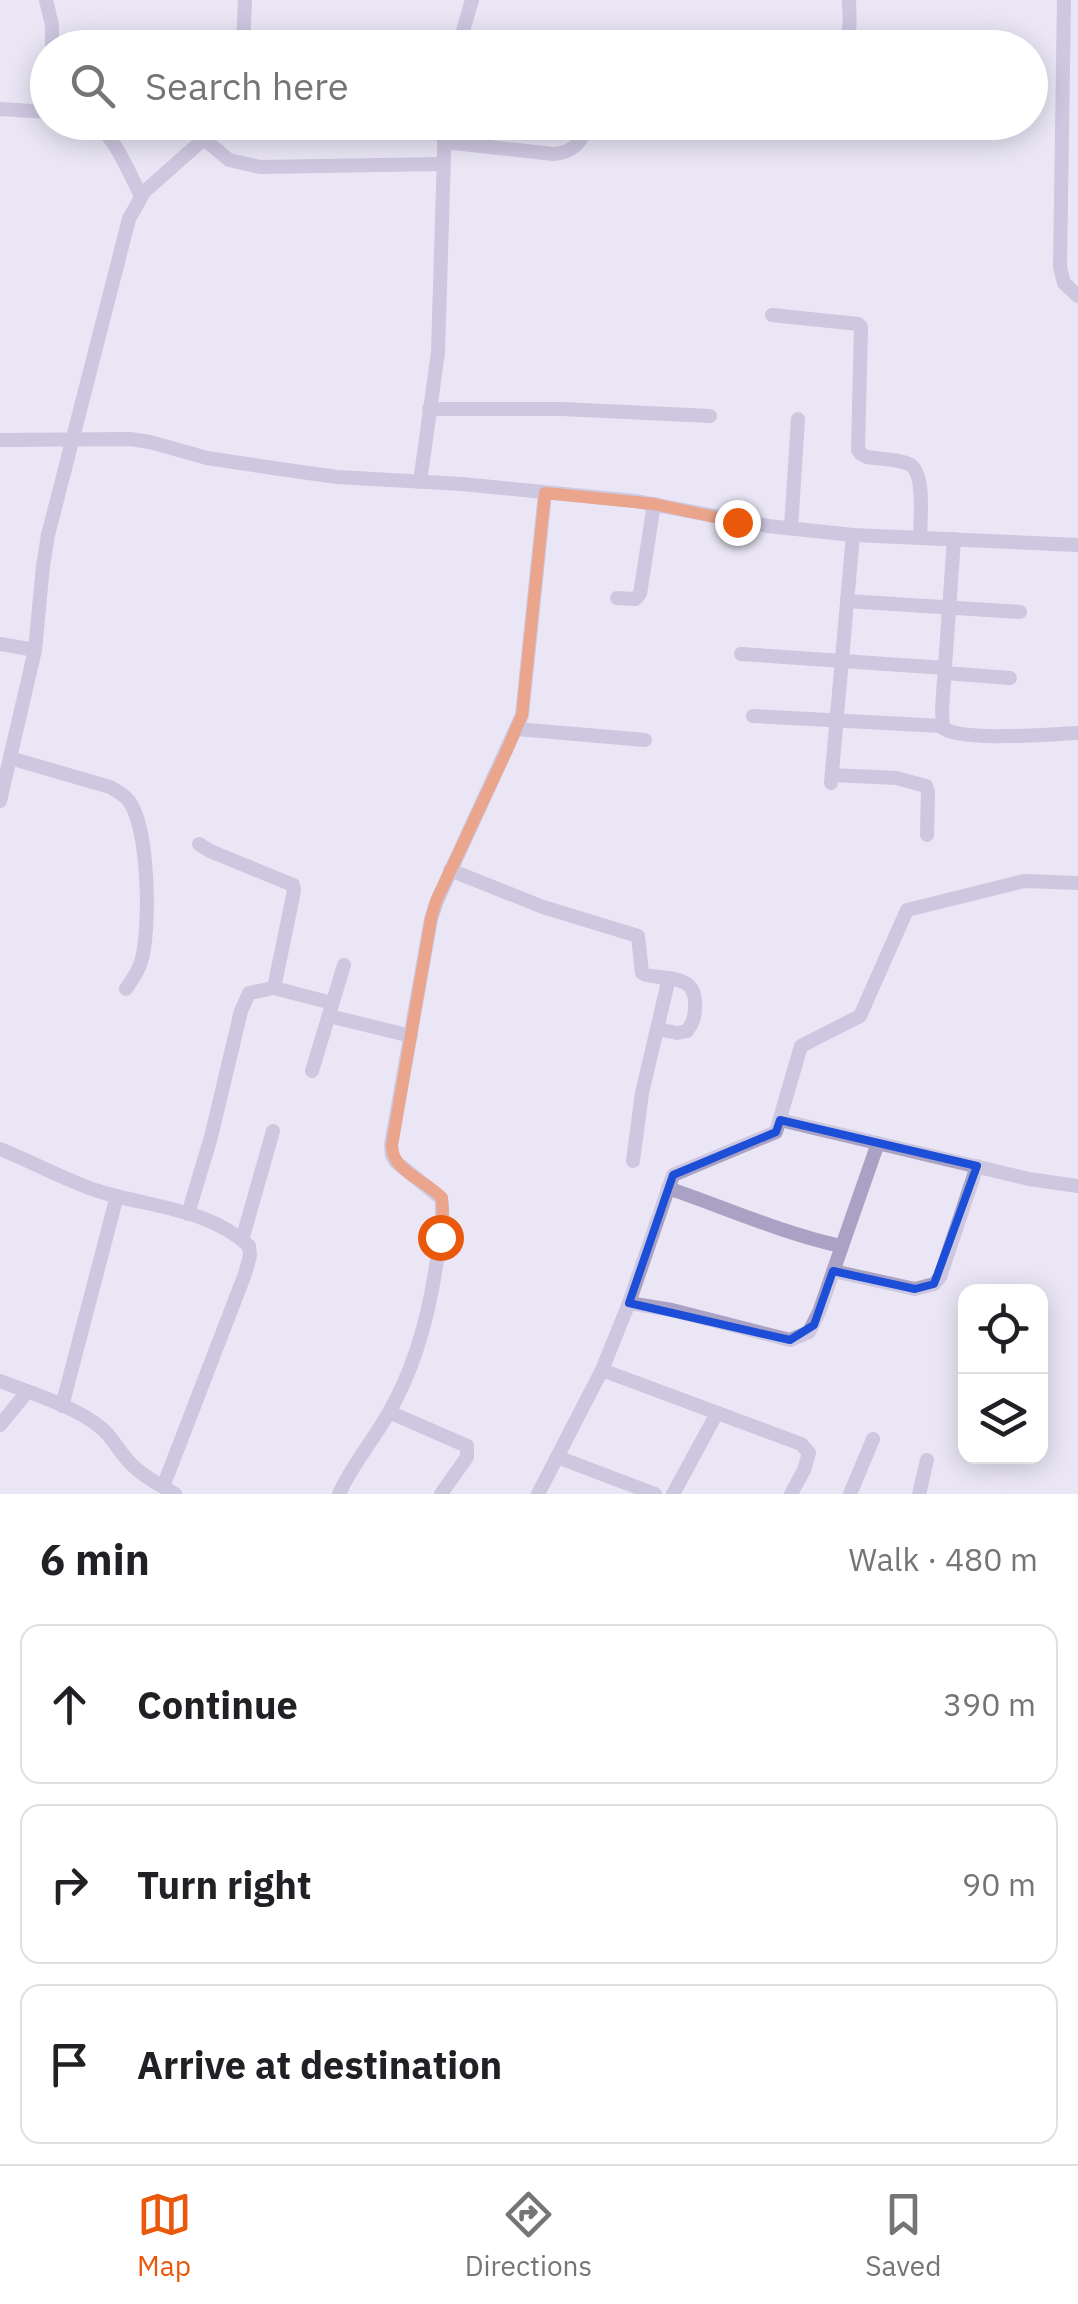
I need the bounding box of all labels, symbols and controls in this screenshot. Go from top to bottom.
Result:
search box [30,30,1048,140]
icon: search [65,58,120,113]
text: Search here [145,61,349,110]
route end [715,500,761,546]
route start [418,1215,464,1261]
map controls [958,1284,1048,1464]
button: locate [958,1284,1048,1374]
button: layers [958,1374,1048,1464]
text: 6 min [40,1532,150,1587]
text: Walk · 480 m [849,1538,1038,1580]
icon: ahead [42,1677,97,1732]
text: Continue [137,1680,298,1729]
text: 390 m [943,1683,1036,1725]
icon: right [42,1857,97,1912]
text: Turn right [137,1860,312,1909]
text: 90 m [962,1863,1036,1905]
icon: arrive [42,2037,97,2092]
text: Arrive at destination [137,2040,502,2089]
tab: Map [137,2187,192,2284]
tab: Directions [465,2187,592,2284]
tab: Saved [865,2187,941,2284]

